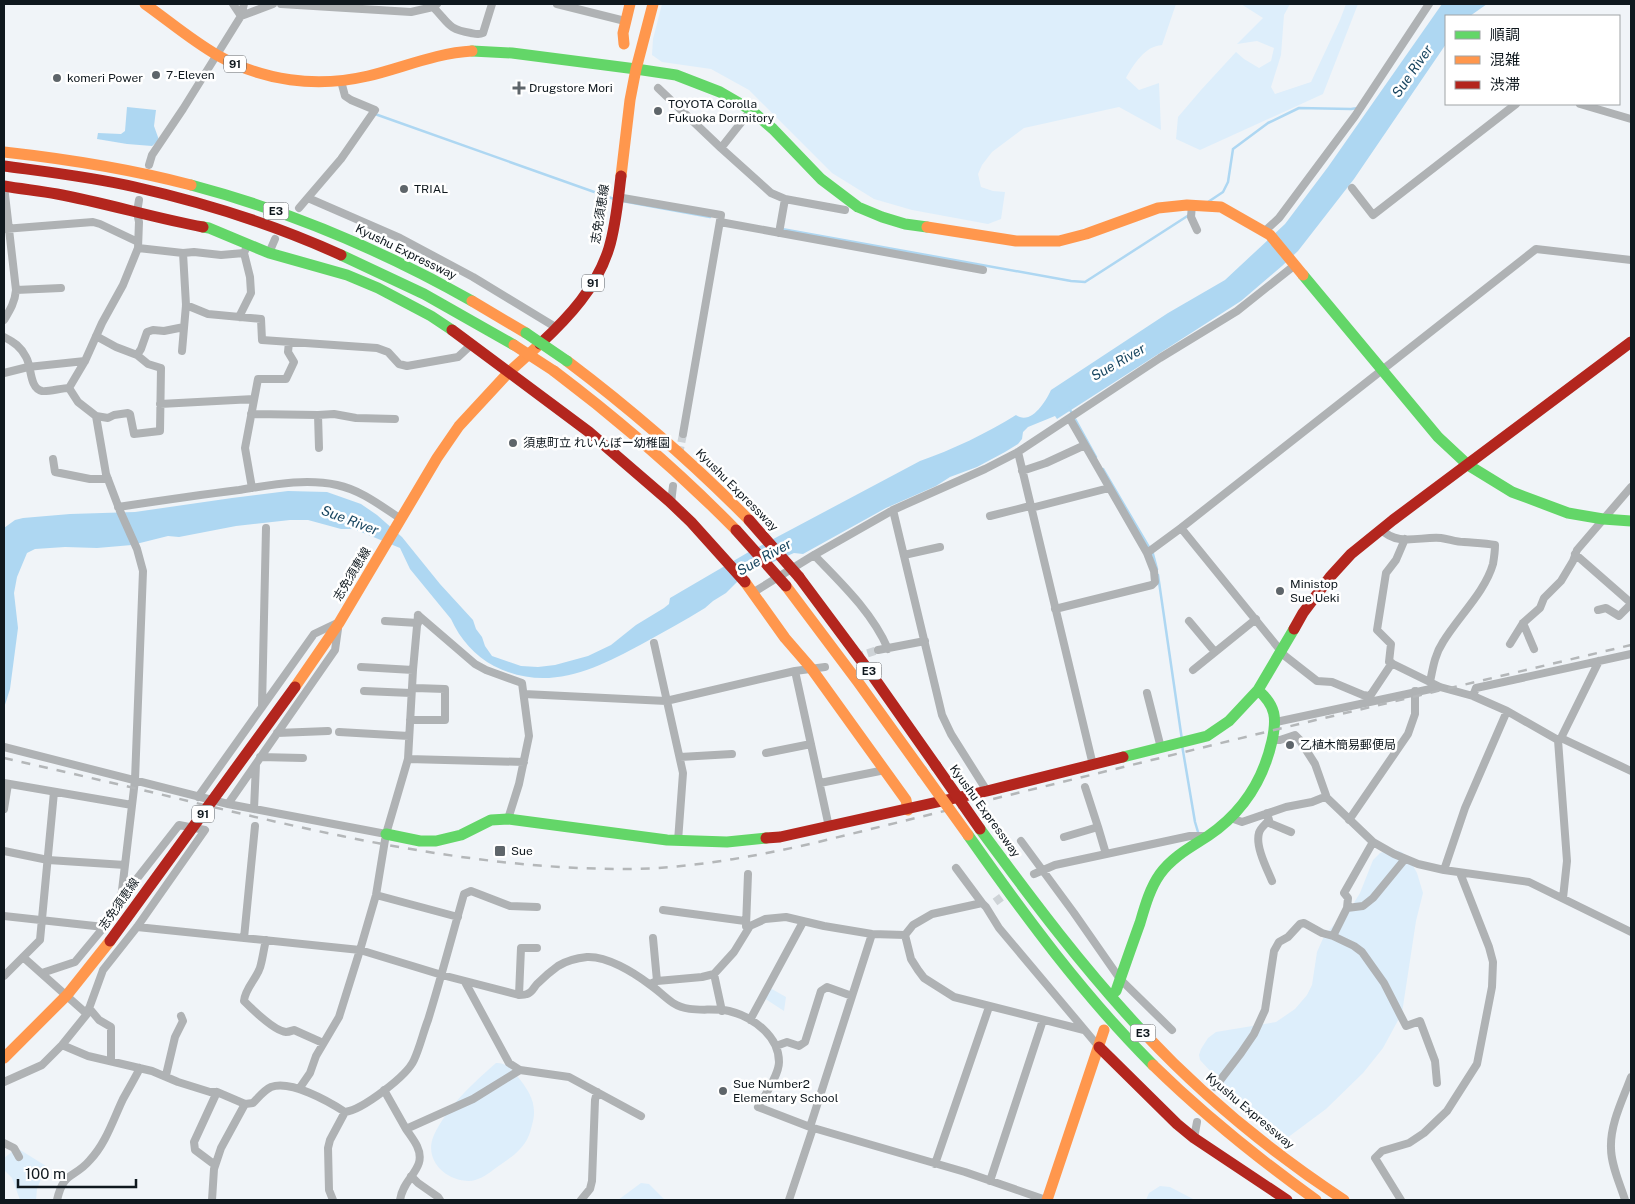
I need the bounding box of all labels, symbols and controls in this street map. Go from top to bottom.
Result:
legend [1445,15,1620,105]
text: 順調 [1490,26,1520,43]
water label: Sue River [1388,41,1436,100]
text: 混雑 [1490,51,1520,68]
road number: 91 [224,56,246,72]
place label: 7-Eleven [166,68,215,82]
marker: 7-Eleven [150,69,162,81]
place label: komeri Power [67,71,143,85]
marker: komeri Power [51,72,63,84]
text: 渋滞 [1490,76,1520,93]
place label: Drugstore Mori [529,81,613,95]
marker: Drugstore Mori [513,82,525,94]
place label: TOYOTA Corolla Fukuoka Dormitory [668,97,775,125]
marker: TOYOTA Corolla Fukuoka Dormitory [652,105,664,117]
place label: TRIAL [414,182,448,196]
marker: TRIAL [398,183,410,195]
street label: 志免須恵線 [588,183,612,245]
road number: E3 [264,202,288,220]
street label: Kyushu Expressway [353,221,459,283]
road number: 91 [582,274,604,292]
water label: Sue River [1088,340,1149,384]
place label: 須恵町立 れいんぼー幼稚園 [523,436,670,450]
marker: 須恵町立 れいんぼー幼稚園 [507,437,519,449]
street label: Kyushu Expressway [693,446,782,535]
water label: Sue River [319,502,382,538]
water label: Sue River [734,535,795,579]
street label: 志免須恵線 [331,545,373,603]
place label: Ministop Sue Ueki [1290,577,1340,605]
marker: Ministop Sue Ueki [1274,585,1286,597]
road number: E3 [856,662,882,679]
place label: 乙植木簡易郵便局 [1300,738,1396,752]
marker: 乙植木簡易郵便局 [1284,739,1296,751]
street label: Kyushu Expressway [947,762,1024,860]
road number: 91 [192,806,214,822]
marker: Sue [493,844,507,858]
place label: Sue [511,844,533,858]
street label: 志免須恵線 [96,875,142,933]
road number: E3 [1130,1024,1156,1042]
street label: Kyushu Expressway [1203,1070,1297,1152]
place label: Sue Number2 Elementary School [733,1077,839,1105]
marker: Sue Number2 Elementary School [717,1085,729,1097]
scale bar [18,1156,135,1188]
text: 100 m [25,1165,66,1182]

